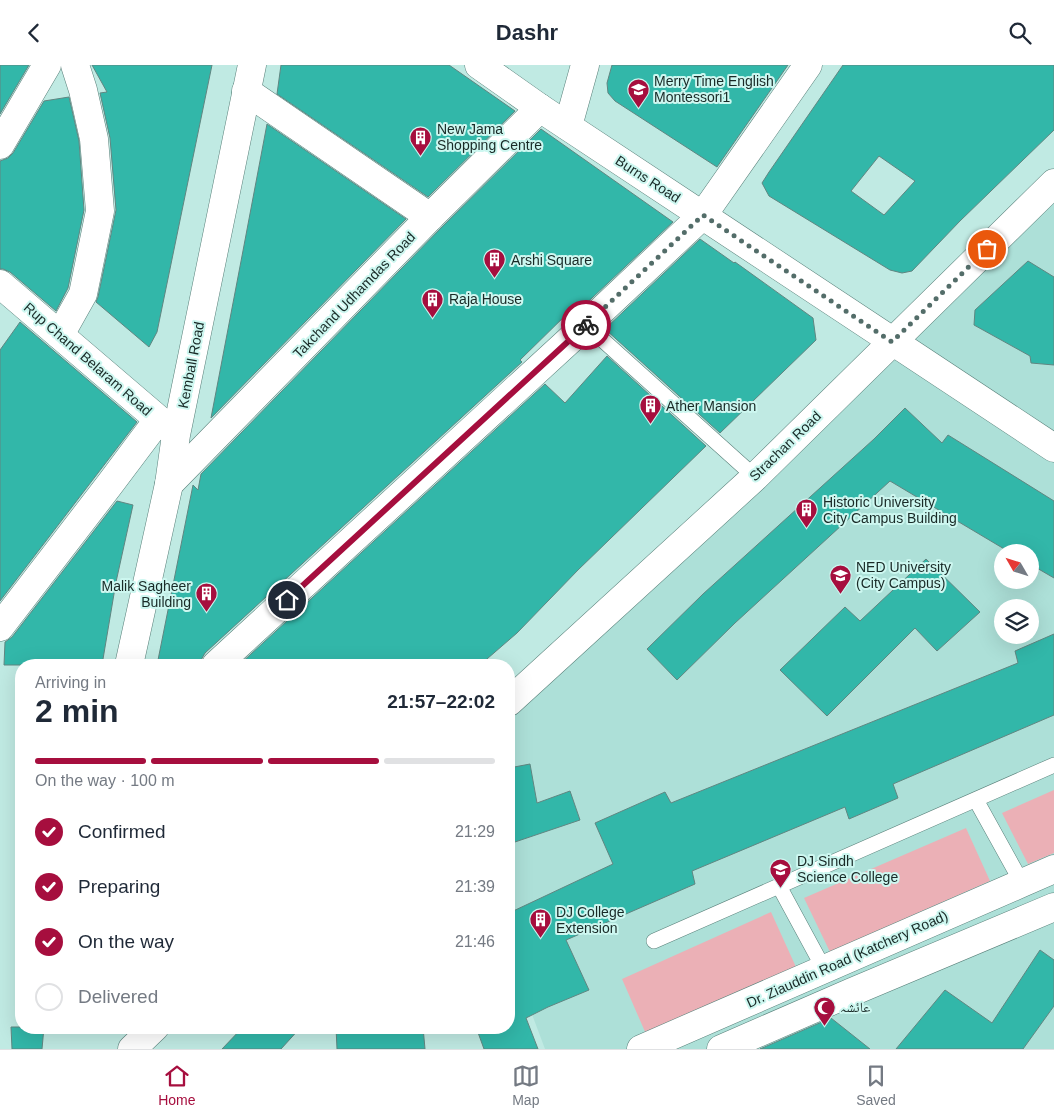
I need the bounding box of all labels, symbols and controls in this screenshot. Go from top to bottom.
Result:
icon: back [20,19,48,47]
icon: search [1006,19,1034,47]
text: Dashr [496,20,558,45]
place label: Merry Time English Montessori1 [654,73,774,105]
school or university icon: Merry Time English Montessori1 [626,77,650,108]
place label: New Jama Shopping Centre [437,121,542,153]
building icon: New Jama Shopping Centre [409,125,433,156]
street label: Burns Road [613,152,683,206]
pin [966,228,1008,270]
street label: Takchand Udhamdas Road [290,229,418,361]
icon: bag [973,235,1001,263]
building icon: Arshi Square [483,248,507,279]
place label: Arshi Square [511,252,592,268]
building icon: Raja House [421,287,445,318]
place label: Raja House [449,291,522,307]
street label: Rup Chand Belaram Road [21,299,155,419]
courier [561,300,611,350]
icon: bike [572,311,600,339]
street label: Kemball Road [175,320,207,410]
building icon: Ather Mansion [638,394,662,425]
place label: Ather Mansion [666,398,756,414]
street label: Strachan Road [746,408,824,484]
place label: Historic University City Campus Building [823,494,957,526]
building icon: Historic University City Campus Building [795,498,819,529]
north arrow [994,544,1039,589]
map controls [994,544,1039,644]
place label: NED University (City Campus) [856,559,951,591]
school or university icon: NED University (City Campus) [828,563,852,594]
place label: Malik Sagheer Building [102,578,191,610]
pin [266,579,308,621]
building icon: Malik Sagheer Building [195,582,219,613]
icon: home [273,586,301,614]
button: layers [994,599,1039,644]
text: Arriving in [35,674,106,691]
text: 21:57–22:02 [387,691,495,712]
text: 2 min [35,693,119,729]
text: On the way · 100 m [35,772,175,789]
icon: check [35,818,63,846]
text: Confirmed [78,821,166,842]
text: 21:29 [455,823,495,840]
place label: DJ Sindh Science College [797,853,898,885]
school or university icon: DJ Sindh Science College [769,857,793,888]
icon: check [35,873,63,901]
text: Preparing [78,876,160,897]
text: 21:39 [455,878,495,895]
place label: DJ College Extension [556,904,625,936]
street label: Dr. Ziauddin Road (Katchery Road) [744,907,950,1011]
building icon: DJ College Extension [528,908,552,939]
icon: check [35,928,63,956]
text: On the way [78,931,174,952]
text: 21:46 [455,933,495,950]
text: Delivered [78,986,158,1007]
mosque icon: عائشہ [812,995,836,1026]
place label: عائشہ [840,999,870,1015]
tab: Home [158,1062,196,1108]
tab: Map [512,1062,540,1108]
tab: Saved [856,1062,896,1108]

